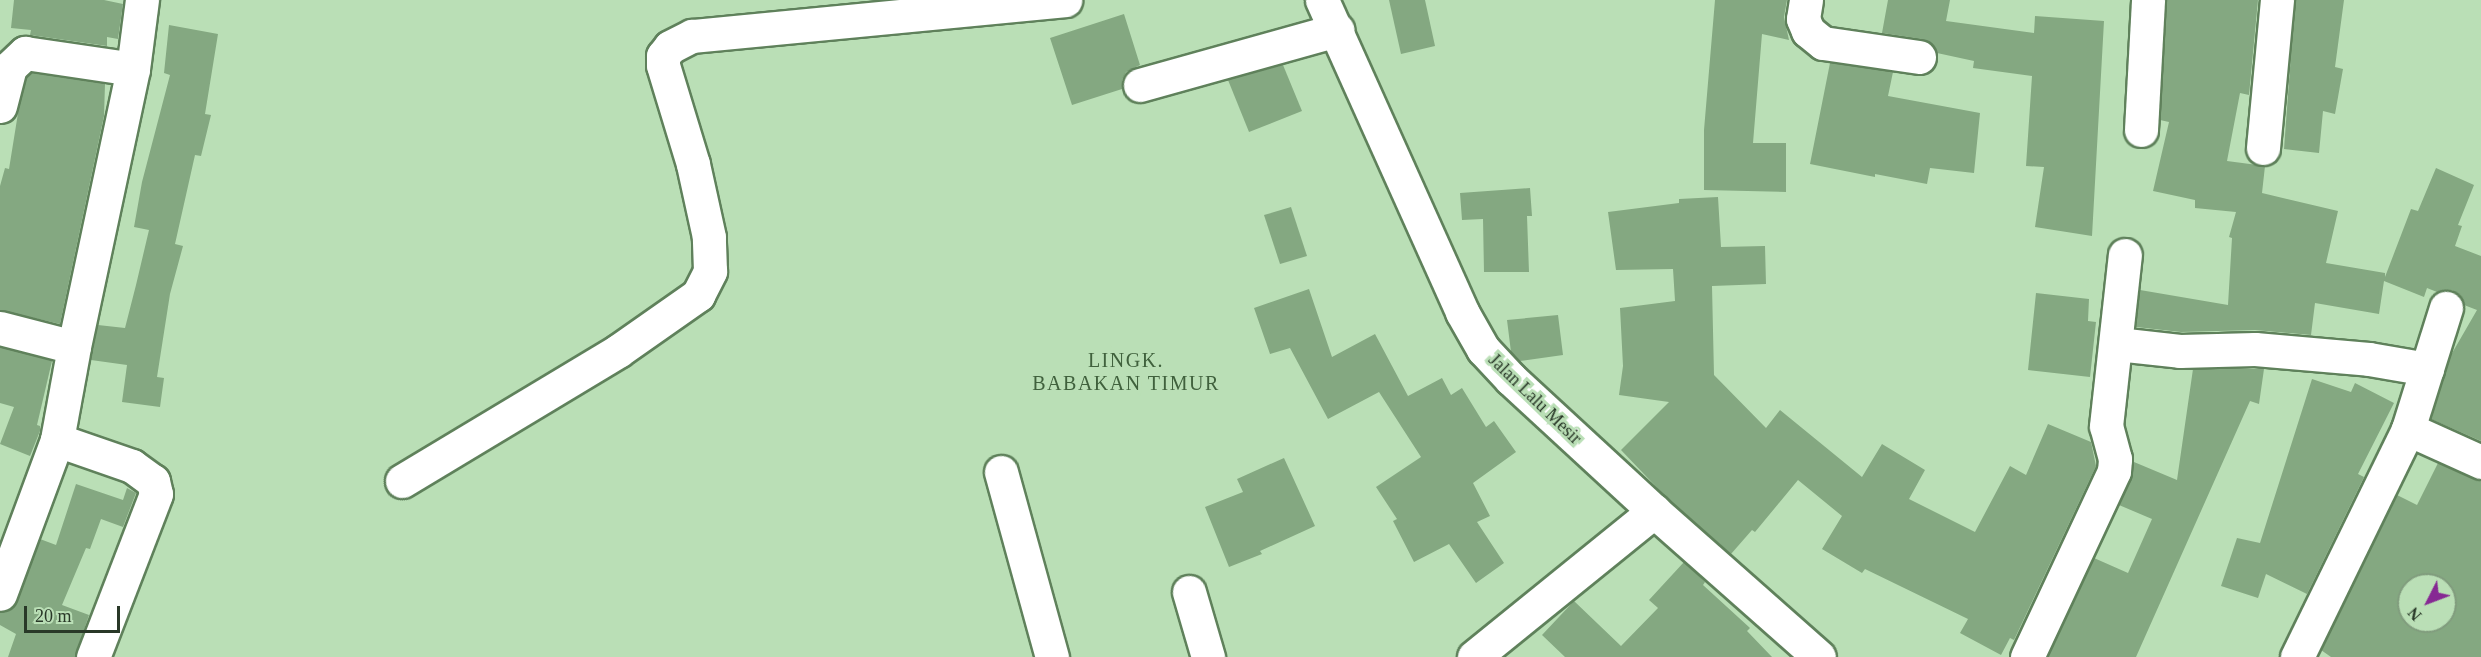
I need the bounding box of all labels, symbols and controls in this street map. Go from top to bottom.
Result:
district label: LINGK. BABAKAN TIMUR [1032,348,1220,395]
street label: Jalan Lalu Mesir [1484,349,1586,449]
north arrow [2397,573,2457,633]
scale bar [27,594,123,632]
text: N [2405,604,2425,624]
text: 20 m [35,606,72,626]

